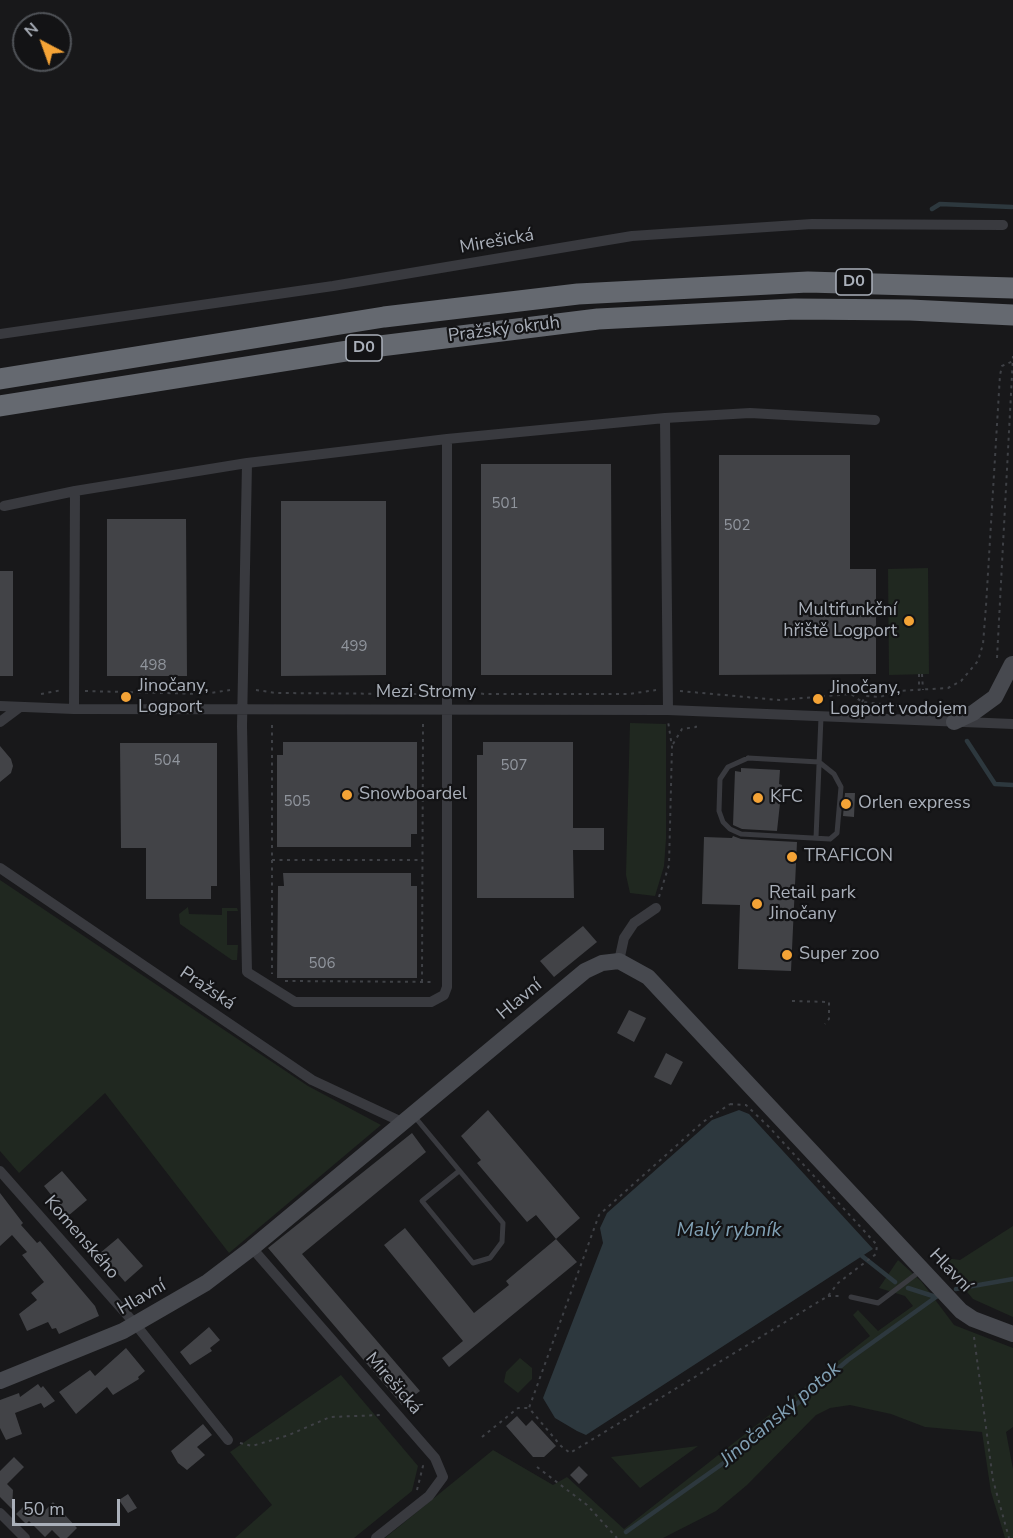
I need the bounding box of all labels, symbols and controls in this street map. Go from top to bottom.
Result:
north arrow [12,12,72,72]
text: N [20,18,43,42]
street label: Mirešická [458,225,536,259]
road number: D0 [836,269,872,295]
street label: Pražský okruh [447,312,561,348]
road number: D0 [346,335,382,361]
house number: 501 [492,495,518,513]
house number: 502 [724,517,750,535]
place label: Multifunkční hřiště Logport [783,600,897,642]
marker: Multifunkční hřiště Logport [902,614,916,628]
house number: 499 [341,638,367,656]
house number: 498 [140,657,166,675]
place label: Jinočany, Logport [138,676,209,718]
place label: Jinočany, Logport vodojem [830,678,967,720]
street label: Mezi Stromy [376,682,476,704]
marker: Jinočany, Logport [119,690,133,704]
marker: Jinočany, Logport vodojem [811,692,825,706]
house number: 504 [154,752,180,770]
house number: 507 [501,757,527,775]
place label: Snowboardel [359,784,467,806]
place label: KFC [770,787,803,809]
marker: Snowboardel [340,788,354,802]
marker: KFC [751,791,765,805]
house number: 505 [284,793,310,811]
place label: Orlen express [858,793,971,815]
marker: Orlen express [839,797,853,811]
place label: TRAFICON [804,846,893,868]
marker: TRAFICON [785,850,799,864]
place label: Retail park Jinočany [769,883,856,926]
marker: Retail park Jinočany [750,897,764,911]
place label: Super zoo [799,944,879,966]
marker: Super zoo [780,948,794,962]
house number: 506 [309,955,335,973]
street label: Pražská [175,963,239,1015]
street label: Hlavní [493,975,547,1025]
street label: Komenského [39,1192,123,1284]
water label: Malý rybník [677,1219,781,1243]
street label: Hlavní [924,1245,976,1297]
street label: Hlavní [114,1276,170,1320]
street label: Mirešická [360,1349,426,1419]
water label: Jinočanský potok [716,1358,846,1472]
scale bar [15,1487,123,1525]
text: 50 m [23,1497,65,1521]

